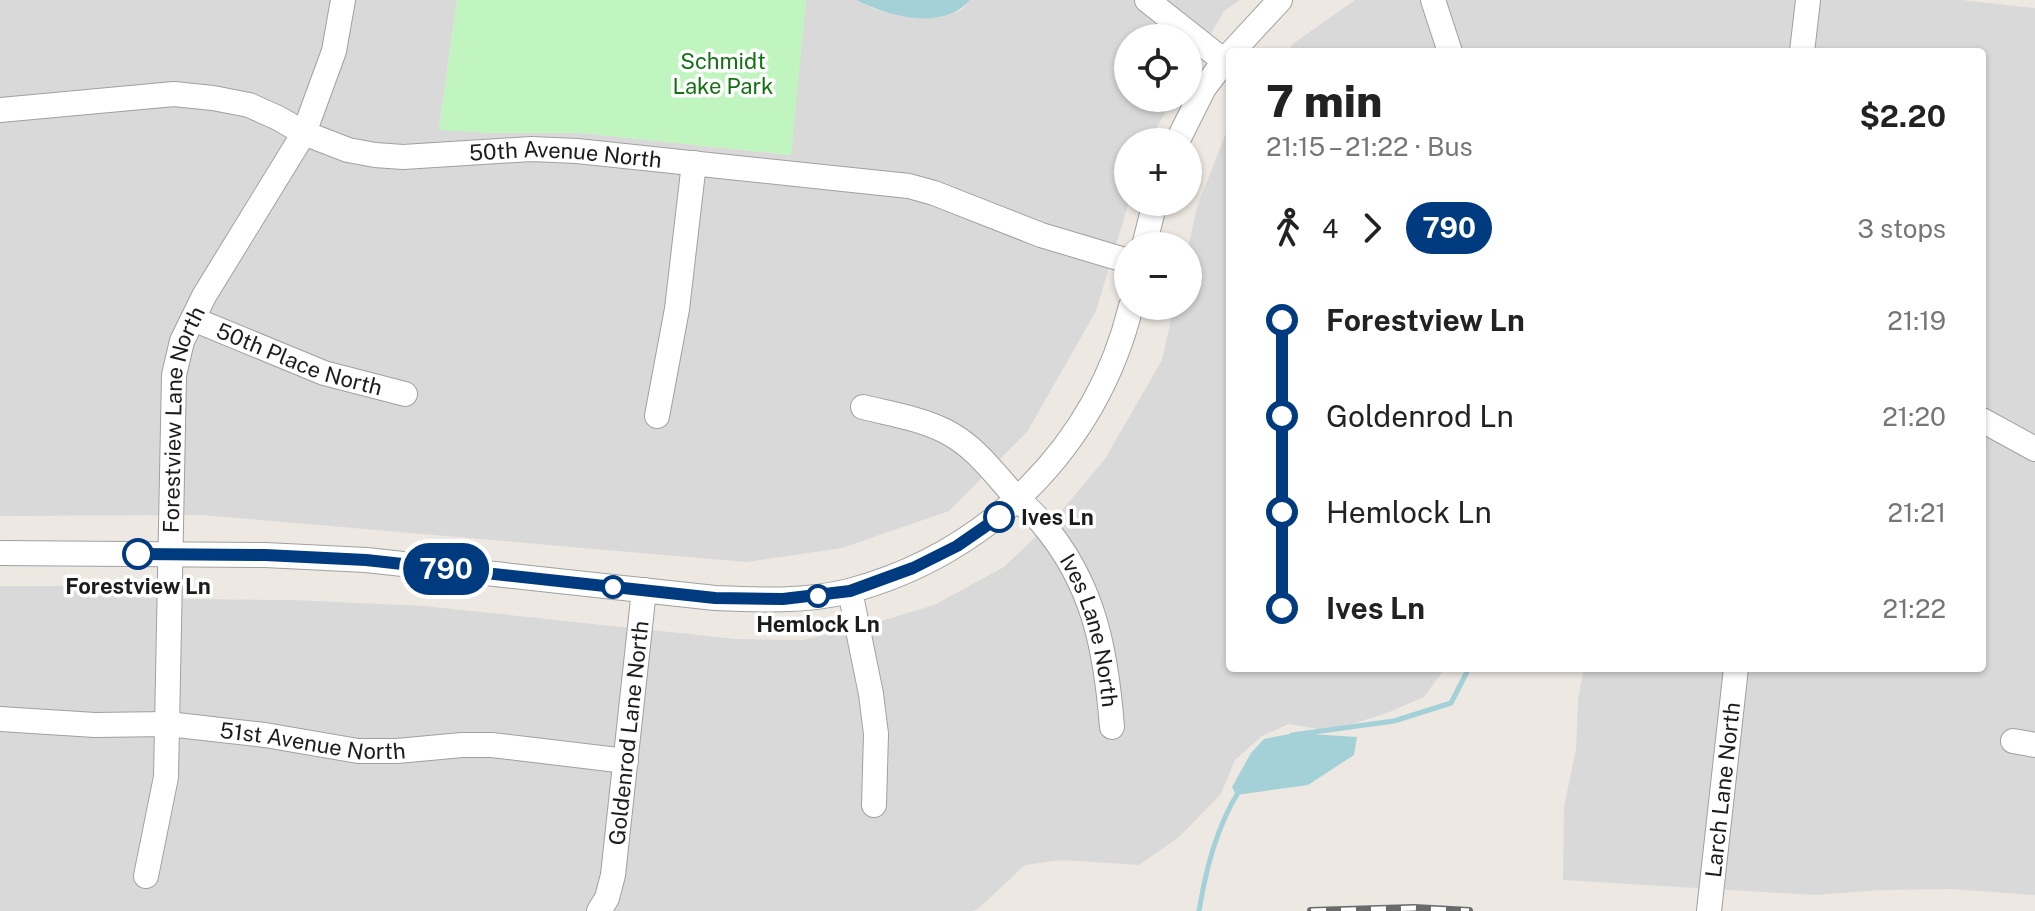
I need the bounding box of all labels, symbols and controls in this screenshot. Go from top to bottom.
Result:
map controls [1114,24,1202,320]
button: locate [1114,24,1202,112]
park label: Schmidt Lake Park [673,48,773,99]
text: 7 min [1266,75,1382,127]
text: $2.20 [1859,98,1946,134]
button: + [1114,128,1202,216]
text: 21:15 – 21:22 · Bus [1266,131,1473,162]
street label: 50th Avenue North [468,136,663,173]
icon: walk [1266,206,1310,250]
icon: forward [1350,206,1394,250]
text: 790 [1422,211,1476,244]
text: 4 [1322,213,1338,244]
text: 3 stops [1857,213,1946,244]
button: − [1114,232,1202,320]
street label: Forestview Lane North [158,302,210,533]
text: Forestview Ln [1326,302,1525,338]
text: 21:19 [1887,305,1946,336]
street label: 50th Place North [213,317,385,401]
text: Goldenrod Ln [1326,398,1514,434]
text: 21:20 [1882,401,1946,432]
text: Hemlock Ln [1326,494,1492,530]
text: 21:21 [1887,497,1946,528]
marker: Ives Ln [984,502,1014,532]
place label: Ives Ln [1021,504,1094,530]
marker: Forestview Ln [123,539,153,569]
line badge: 790 [400,543,492,595]
street label: Ives Lane North [1055,549,1123,708]
text: 790 [419,552,473,585]
place label: Forestview Ln [65,573,211,599]
unlabelled marker [602,576,624,598]
marker: Hemlock Ln [807,585,829,607]
text: Ives Ln [1326,590,1425,626]
text: 21:22 [1883,593,1946,624]
place label: Hemlock Ln [756,611,880,637]
street label: Goldenrod Lane North [603,619,654,846]
street label: Larch Lane North [1700,701,1745,879]
street label: 51st Avenue North [218,717,407,765]

